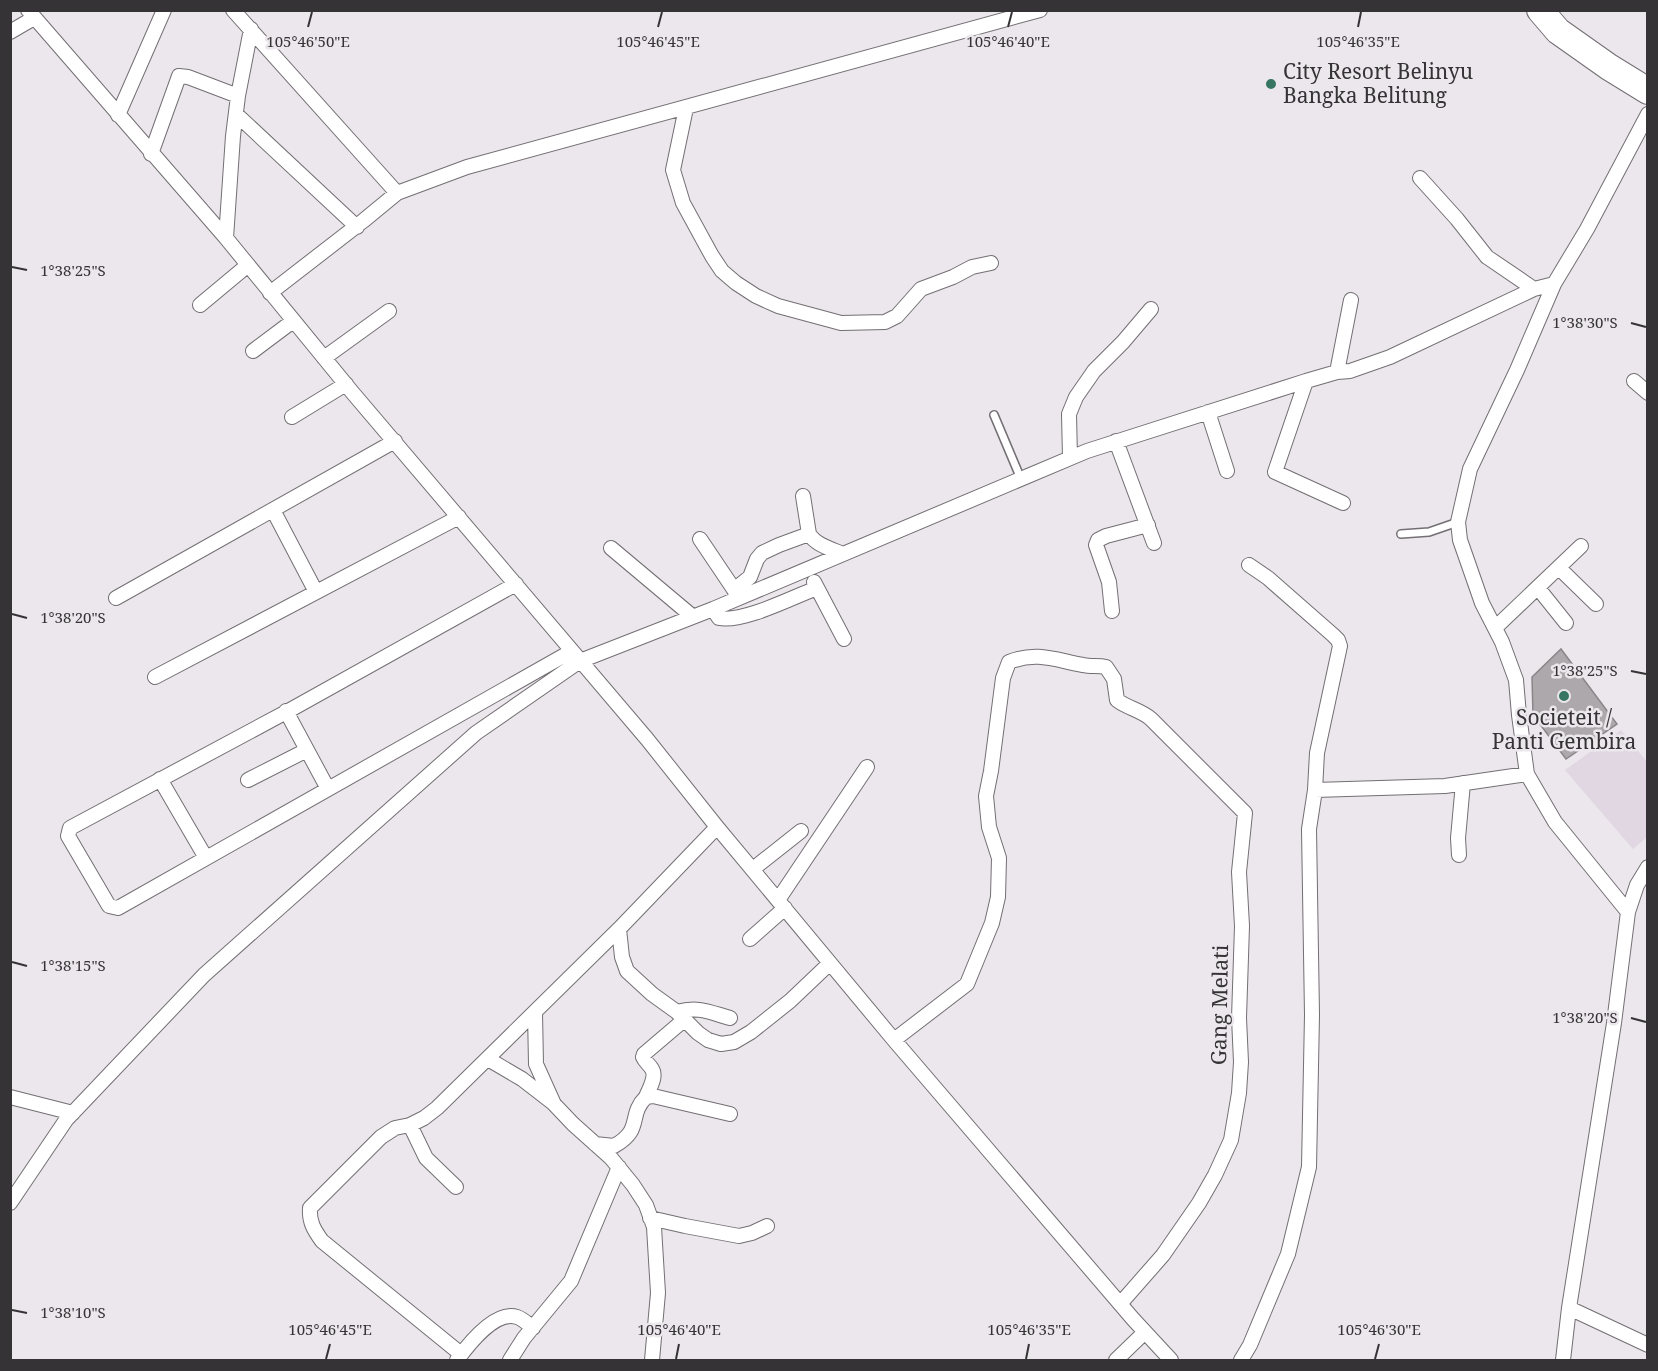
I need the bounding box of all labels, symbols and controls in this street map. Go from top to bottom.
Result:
text: 105°46'50"E [266,31,350,51]
text: 105°46'45"E [616,31,700,51]
text: 105°46'40"E [966,31,1050,51]
text: 105°46'35"E [1316,31,1400,51]
place label: City Resort Belinyu Bangka Belitung [1283,57,1473,109]
marker: City Resort Belinyu Bangka Belitung [1264,77,1278,91]
text: 1°38'25"S [40,260,106,280]
text: 1°38'30"S [1552,312,1618,332]
text: 1°38'20"S [40,607,106,627]
text: 1°38'25"S [1552,660,1618,680]
marker: Societeit / Panti Gembira [1557,689,1571,703]
place label: Societeit / Panti Gembira [1492,703,1636,755]
street label: Gang Melati [1204,944,1234,1065]
text: 1°38'15"S [40,955,106,975]
text: 1°38'20"S [1552,1007,1618,1027]
text: 1°38'10"S [40,1302,106,1322]
text: 105°46'45"E [288,1319,372,1339]
text: 105°46'40"E [637,1319,721,1339]
text: 105°46'35"E [987,1319,1071,1339]
text: 105°46'30"E [1337,1319,1421,1339]

